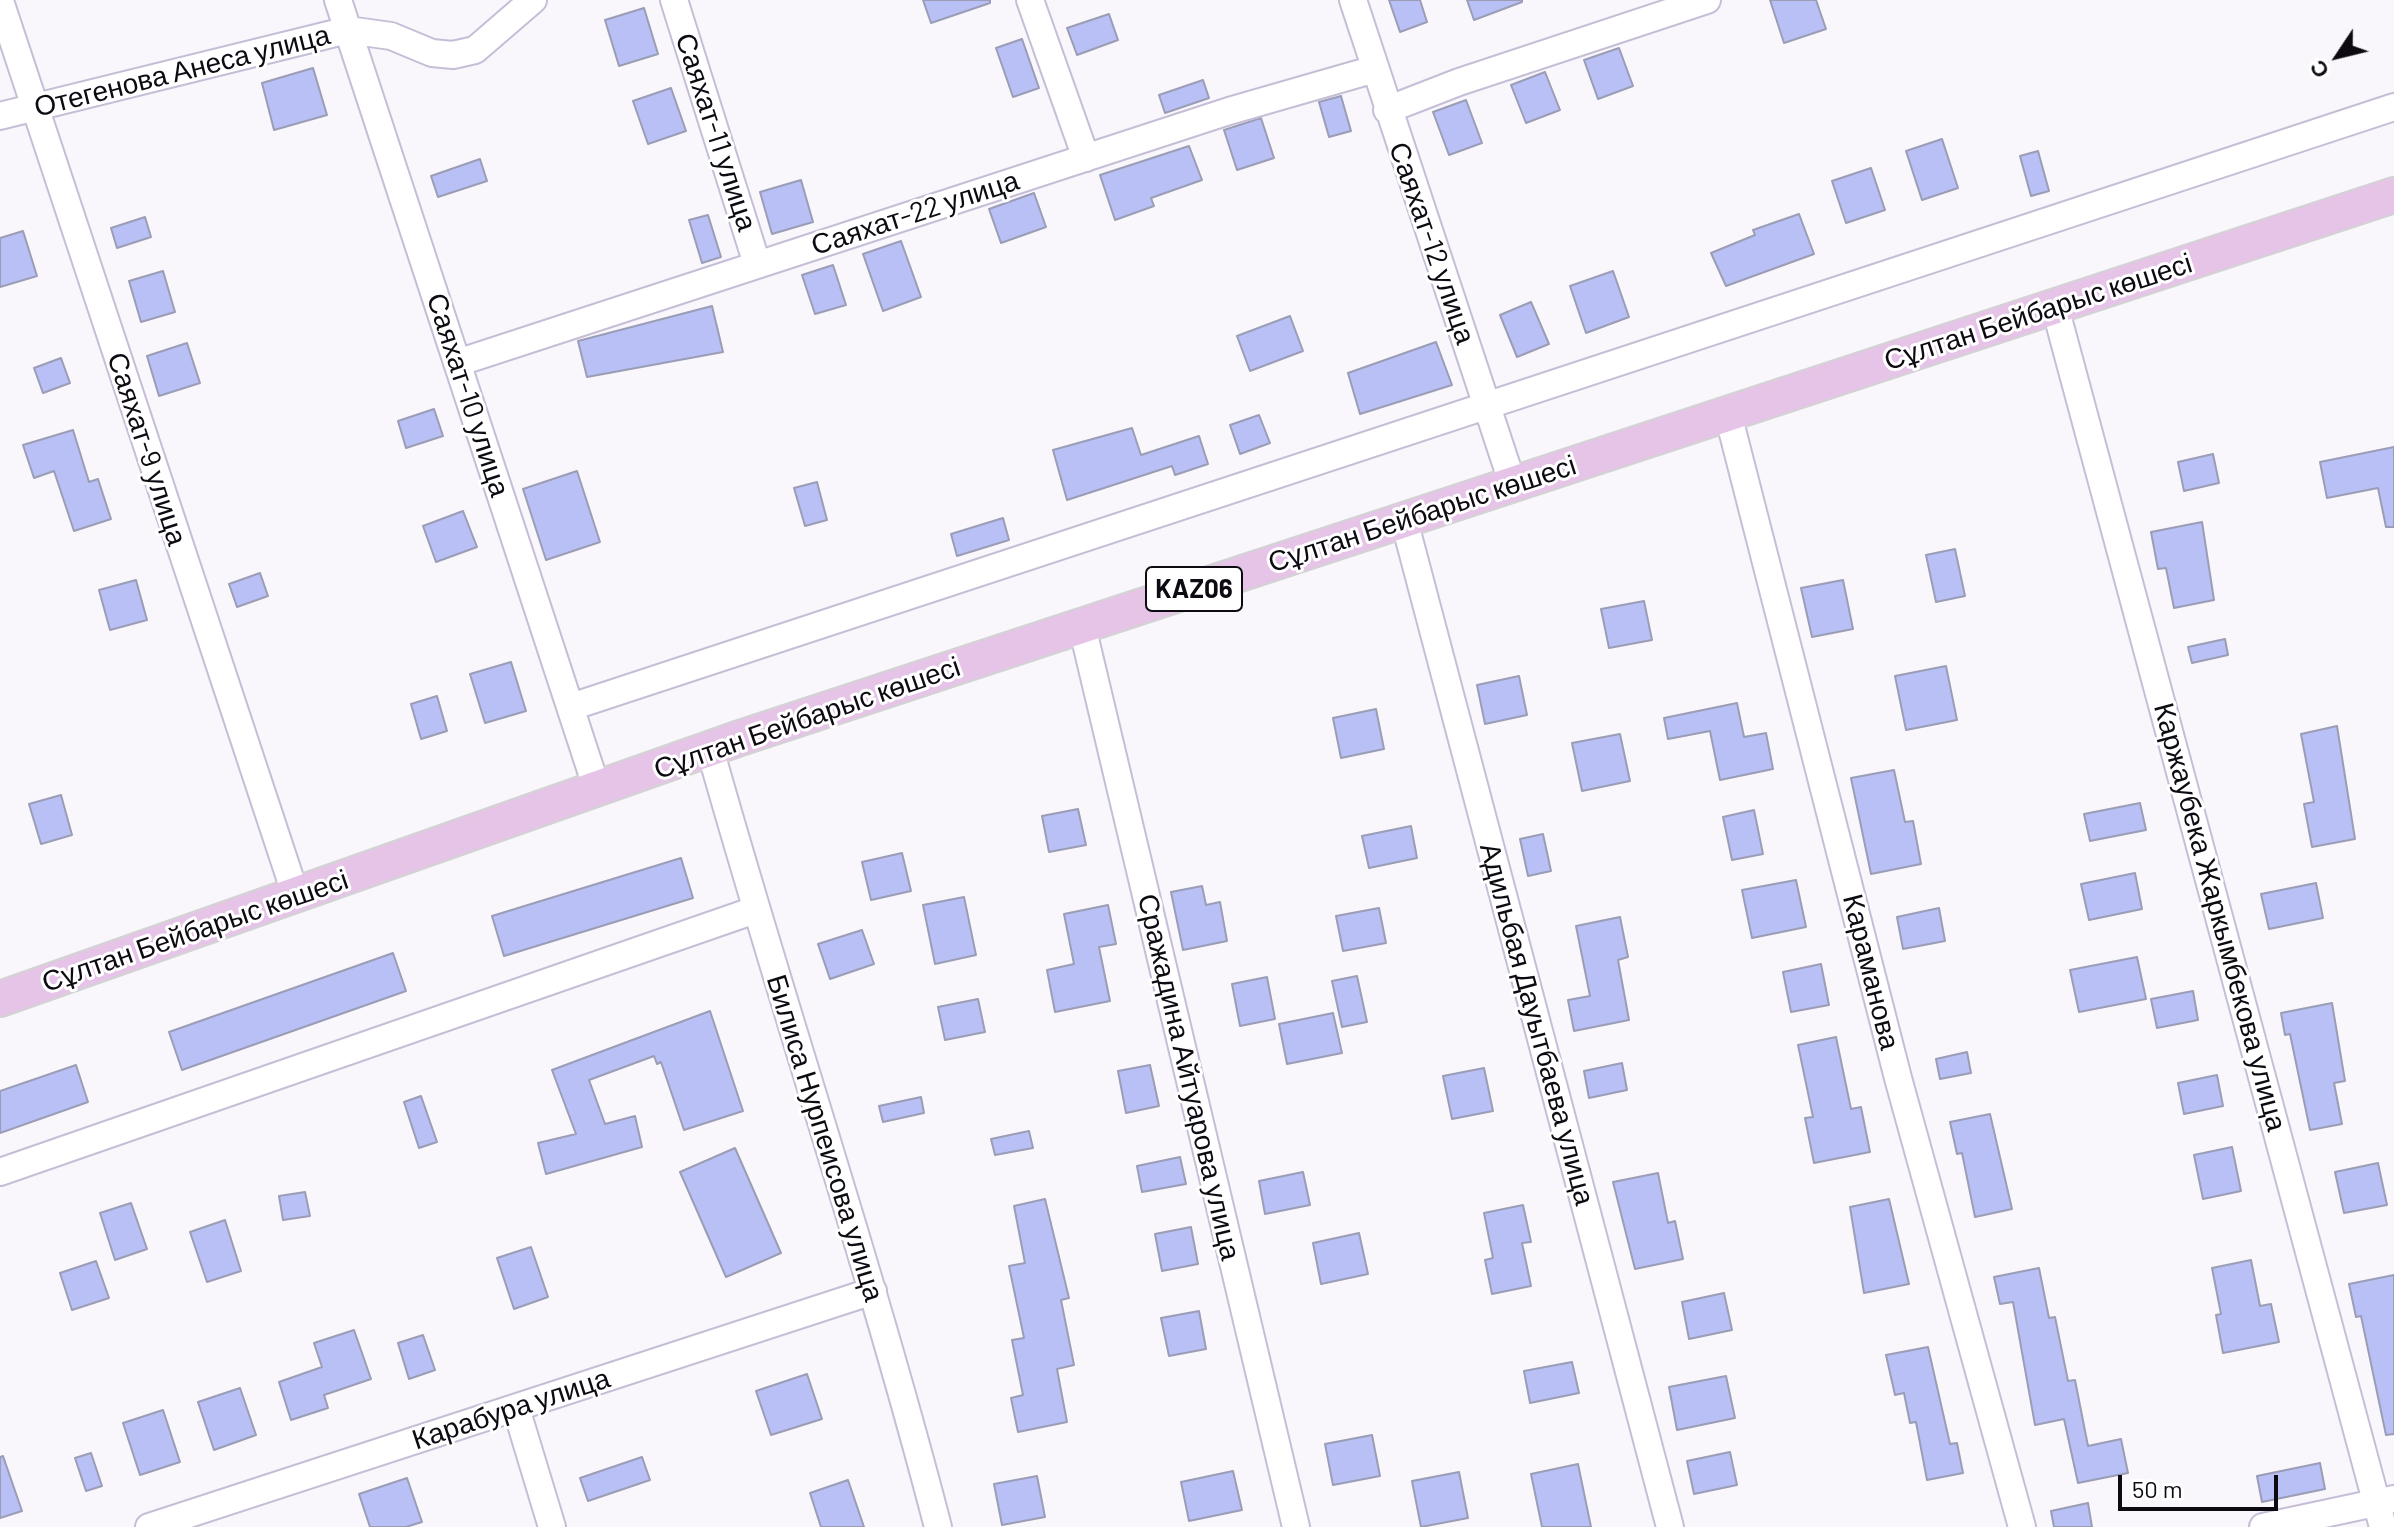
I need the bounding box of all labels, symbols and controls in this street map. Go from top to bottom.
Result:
north arrow [2298,16,2378,96]
street label: Отегенова Анеса улица [31,18,333,124]
street label: Саяхат-11 улица [668,29,764,235]
text: С [2303,56,2334,84]
street label: Саяхат-12 улица [1382,138,1482,348]
street label: Саяхат-22 улица [807,164,1023,262]
street label: Сұлтан Бейбарыс көшесі [1880,246,2196,378]
street label: Саяхат-10 улица [419,289,517,501]
street label: Саяхат-9 улица [100,348,194,550]
street label: Сұлтан Бейбарыс көшесі [1264,448,1580,580]
road number: KAZ06 [1146,567,1242,611]
street label: Сұлтан Бейбарыс көшесі [649,650,965,786]
street label: Каржаубека Жаркымбекова улица [2147,699,2293,1135]
street label: Адильбая Дауытбаева улица [1472,839,1602,1209]
street label: Сұлтан Бейбарыс көшесі [37,863,353,999]
street label: Сражадина Айтуарова улица [1130,891,1248,1263]
street label: Караманова [1835,891,1907,1053]
street label: Билиса Нурпеисова улица [759,971,891,1305]
street label: Карабура улица [408,1361,614,1457]
scale bar [2122,1459,2282,1509]
text: 50 m [2132,1474,2183,1503]

